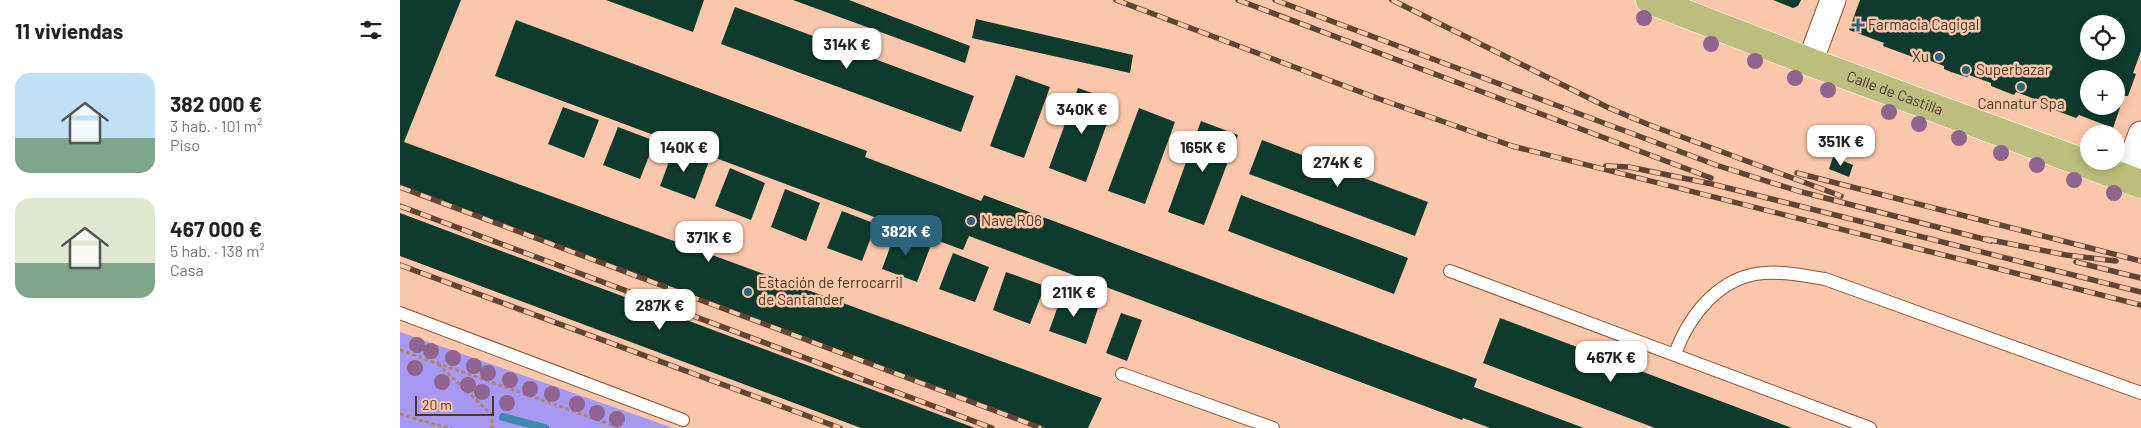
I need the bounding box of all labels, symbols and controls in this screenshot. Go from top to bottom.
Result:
place label: Farmacia Cagigal [1868,15,1979,33]
map controls [2080,15,2125,170]
button: locate [2080,15,2125,60]
icon: filters [357,16,385,44]
text: 11 viviendas [15,18,123,43]
marker: Farmacia Cagigal [1852,19,1864,31]
pin: 314K € [806,28,888,70]
text: 314K € [823,34,871,53]
place label: Xu [1912,47,1929,65]
marker: Xu [1933,51,1945,63]
place label: Superbazar [1976,60,2051,78]
marker: Superbazar [1960,64,1972,76]
street label: Calle de Castilla [1844,66,1946,118]
button: + [2080,70,2125,115]
marker: Cannatur Spa [2015,81,2027,93]
text: 382 000 € [170,91,262,116]
pin: 340K € [1041,92,1123,135]
icon: home [55,93,115,153]
place label: Cannatur Spa [1977,94,2065,112]
text: 340K € [1057,99,1107,118]
text: 3 hab. · 101 m² [170,116,262,135]
pin: 351K € [1800,124,1882,167]
button: − [2080,125,2125,170]
pin: 140K € [643,130,725,173]
pin: 165K € [1162,130,1244,173]
text: 351K € [1818,131,1864,150]
text: Piso [170,135,200,154]
text: 140K € [660,137,708,156]
text: 165K € [1180,137,1226,156]
pin: 274K € [1297,146,1379,188]
text: 274K € [1313,152,1363,171]
place label: Nave R06 [981,211,1042,229]
pin: 382K € [865,214,947,257]
marker: Nave R06 [965,215,977,227]
text: 467 000 € [170,216,262,241]
icon: home [55,218,115,278]
pin: 371K € [668,220,750,263]
text: 382K € [881,221,931,240]
text: 371K € [686,227,732,246]
text: 5 hab. · 138 m² [170,241,265,260]
text: Casa [170,260,204,279]
place label: Estación de ferrocarril de Santander [758,273,903,308]
pin: 211K € [1033,276,1115,318]
text: 211K € [1052,282,1096,301]
marker: Estación de ferrocarril de Santander [742,286,754,298]
pin: 287K € [619,288,701,331]
text: 287K € [636,295,684,314]
pin: 467K € [1570,340,1652,383]
text: 467K € [1586,347,1636,366]
scale bar [415,393,494,416]
text: 20 m [422,396,452,413]

